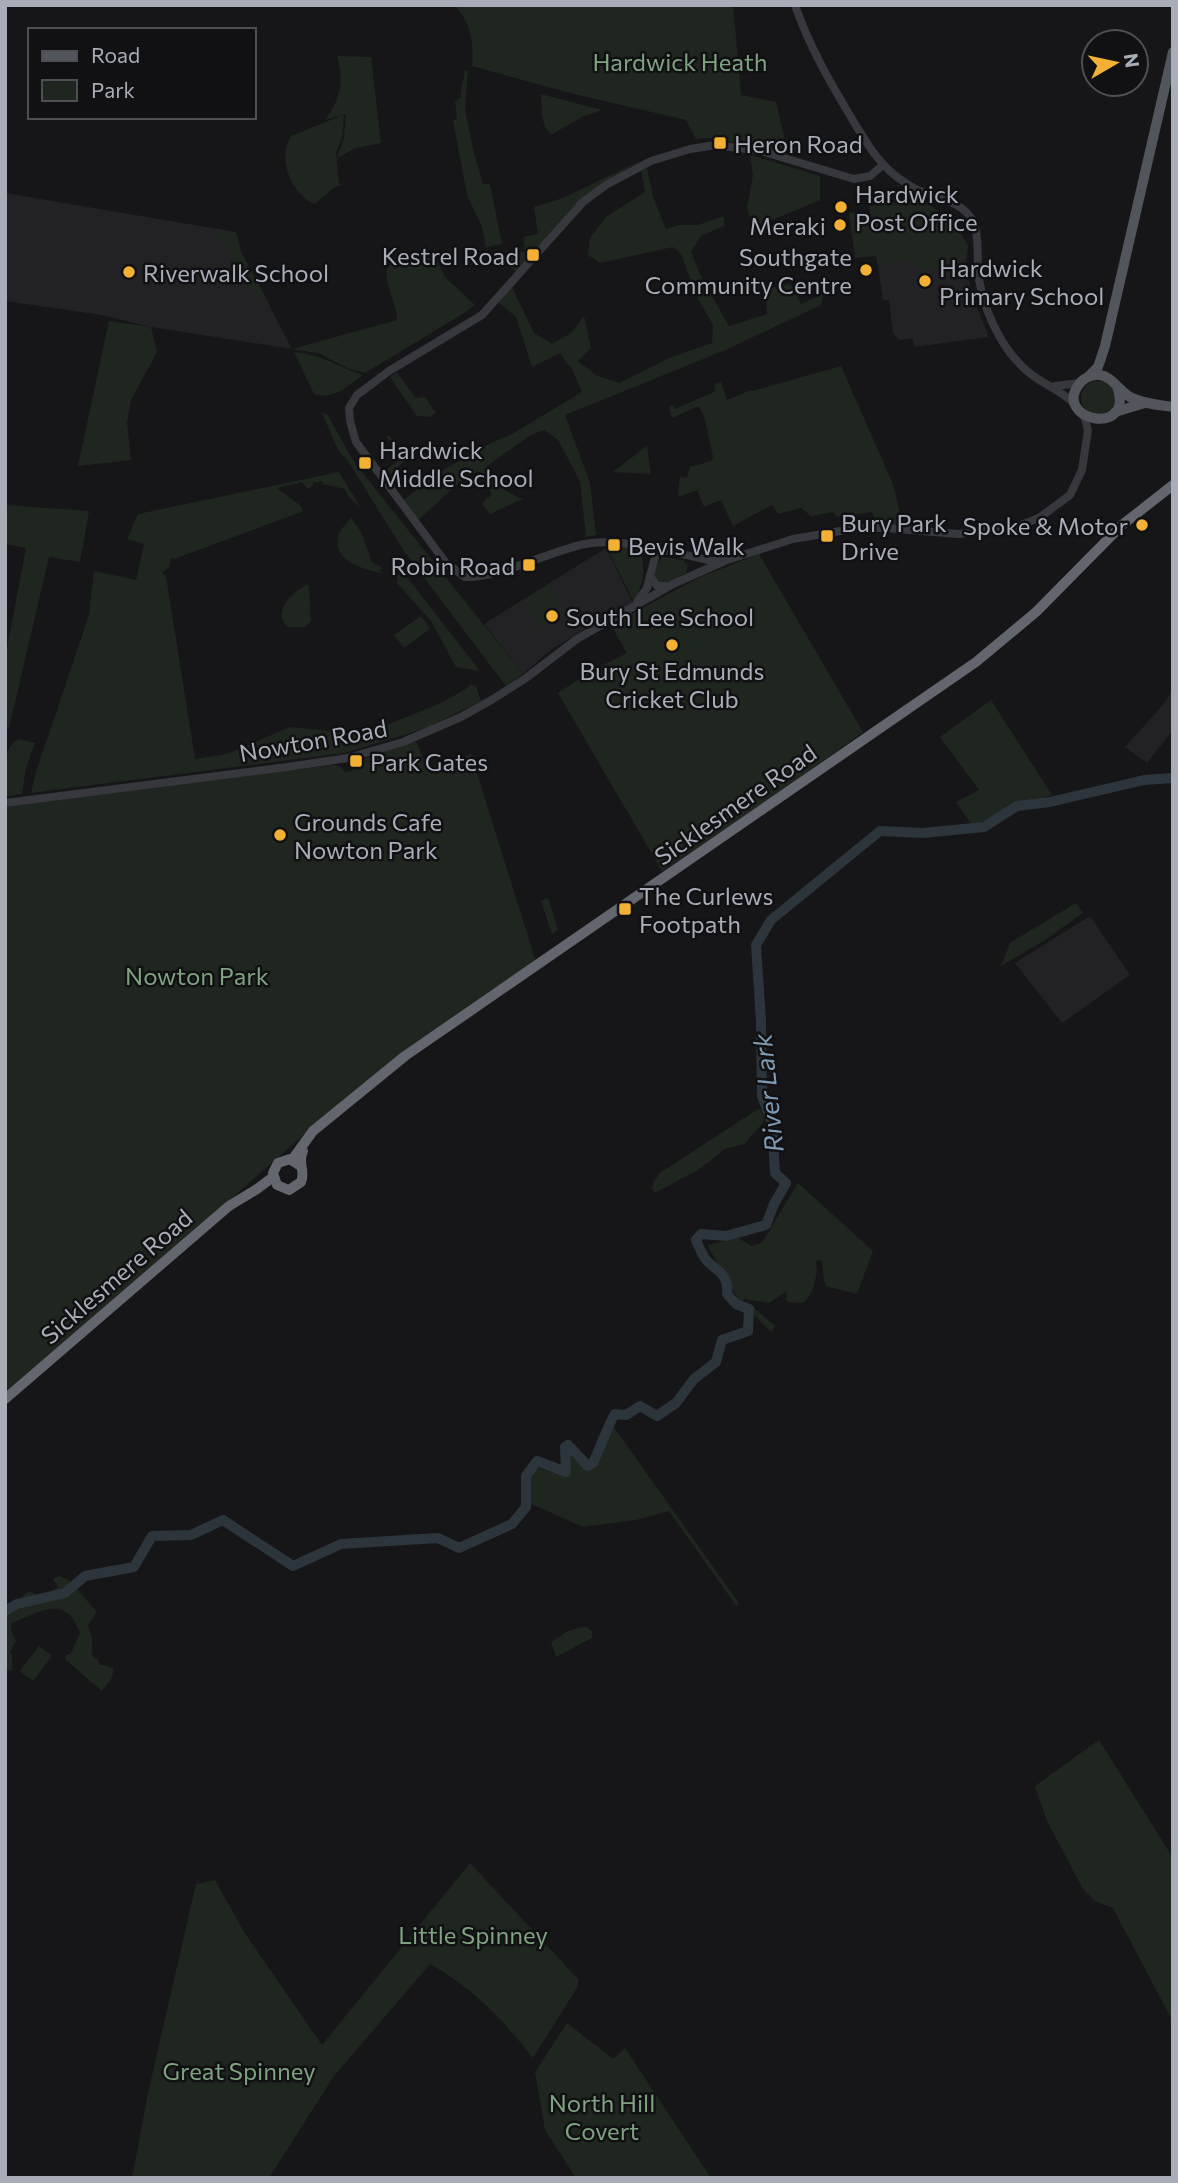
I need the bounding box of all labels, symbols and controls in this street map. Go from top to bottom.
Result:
legend [28,28,256,119]
north arrow [1080,28,1150,98]
text: Road [91,42,140,67]
park label: Hardwick Heath [592,47,768,76]
text: N [1120,51,1145,69]
text: Park [91,77,135,102]
place label: Heron Road [734,129,863,158]
marker: Heron Road [712,135,728,151]
place label: Hardwick Post Office [855,179,978,236]
marker: Hardwick Post Office [833,199,849,215]
place label: Meraki [749,211,826,240]
marker: Meraki [832,217,848,233]
place label: Kestrel Road [382,241,519,270]
place label: Southgate Community Centre [645,242,852,299]
marker: Kestrel Road [525,247,541,263]
place label: Hardwick Primary School [939,253,1104,310]
place label: Riverwalk School [143,258,329,287]
marker: Southgate Community Centre [858,262,874,278]
marker: Riverwalk School [121,264,137,280]
marker: Hardwick Primary School [917,273,933,289]
place label: Hardwick Middle School [379,435,534,492]
marker: Hardwick Middle School [357,455,373,471]
place label: Bury Park Drive [841,508,947,565]
place label: Spoke & Motor [963,511,1128,540]
marker: Spoke & Motor [1134,517,1150,533]
marker: Bury Park Drive [819,528,835,544]
place label: Bevis Walk [628,531,745,560]
marker: Bevis Walk [606,537,622,553]
place label: Robin Road [391,551,515,580]
marker: Robin Road [521,557,537,573]
place label: South Lee School [566,602,754,631]
marker: South Lee School [544,608,560,624]
marker: Bury St Edmunds Cricket Club [664,637,680,653]
place label: Bury St Edmunds Cricket Club [580,656,764,713]
street label: Nowton Road [237,713,389,767]
street label: Sicklesmere Road [649,737,821,871]
place label: Park Gates [370,747,488,776]
marker: Park Gates [348,753,364,769]
place label: Grounds Cafe Nowton Park [294,807,442,864]
marker: Grounds Cafe Nowton Park [272,827,288,843]
place label: The Curlews Footpath [639,881,773,938]
marker: The Curlews Footpath [617,901,633,917]
park label: Nowton Park [125,961,269,990]
water label: River Lark [745,1031,789,1154]
street label: Sicklesmere Road [34,1202,198,1350]
park label: Little Spinney [398,1920,548,1949]
park label: Great Spinney [162,2056,316,2085]
park label: North Hill Covert [549,2088,655,2145]

